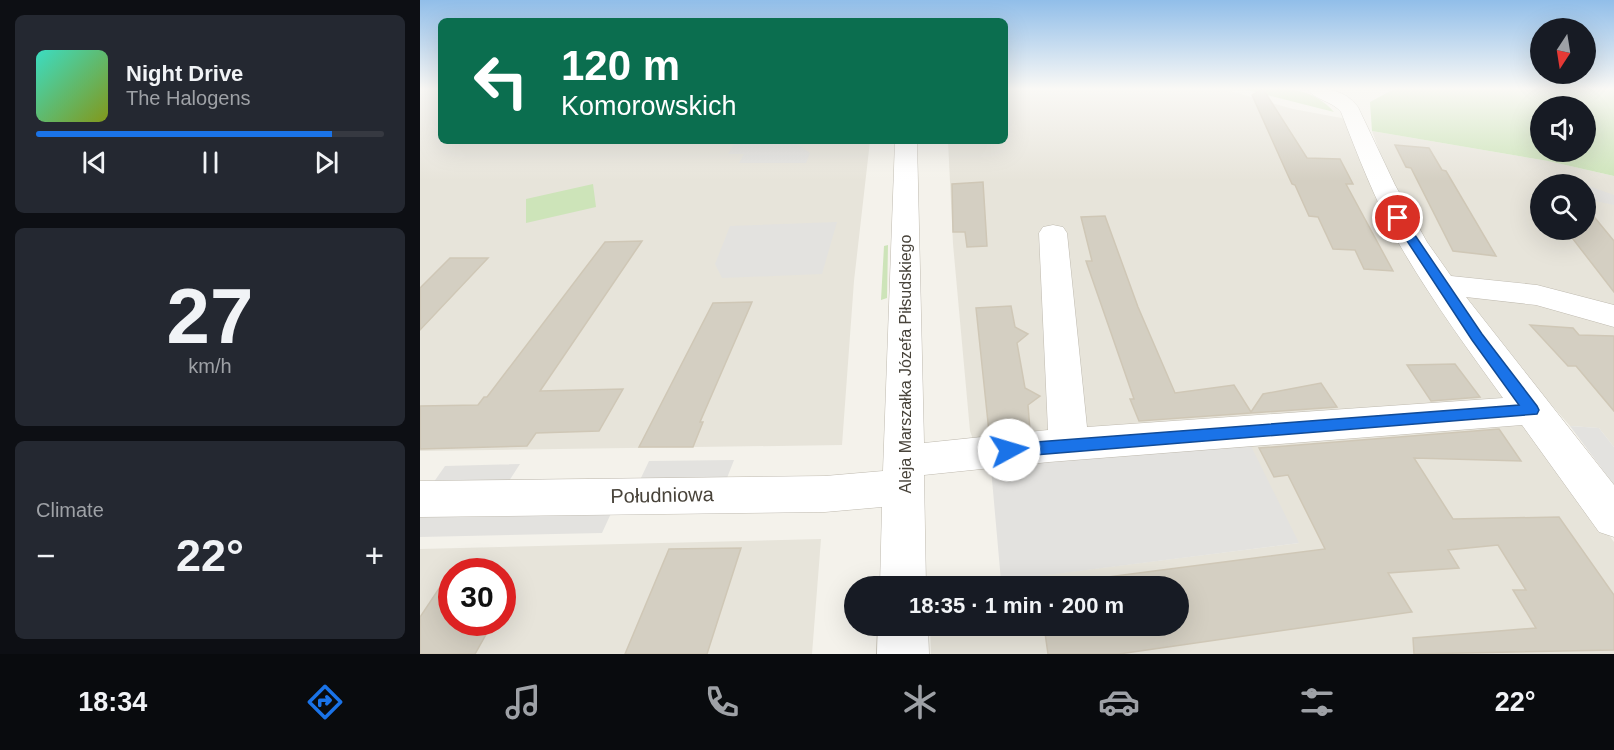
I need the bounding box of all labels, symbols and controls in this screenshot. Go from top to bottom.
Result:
north arrow [1530,18,1596,84]
map controls [1530,18,1596,240]
icon: left [462,42,540,120]
text: 120 m [561,42,680,89]
text: Night Drive [126,61,243,86]
text: The Halogens [126,87,251,109]
text: Komorowskich [561,91,737,121]
button: sound [1530,96,1596,162]
icon: previous [78,146,111,179]
icon: pause [194,146,227,179]
icon: next [310,146,343,179]
button: search [1530,174,1596,240]
pin [1372,192,1423,243]
icon: arrive [1381,201,1414,234]
street label: Aleja Marszałka Józefa Piłsudskiego [897,235,914,493]
text: 27 [167,272,253,360]
text: km/h [188,355,232,377]
position arrow [977,418,1041,482]
street label: Południowa [610,483,715,507]
text: Climate [36,499,104,521]
text: 22° [176,530,244,581]
text: − [36,537,55,574]
text: + [365,537,384,574]
speed limit sign: 30 [438,558,516,636]
text: 18:35 · 1 min · 200 m [909,593,1124,618]
icon: directions [304,681,346,723]
icon: music [502,681,544,723]
icon: phone [701,681,743,723]
icon: climate [899,681,941,723]
icon: car [1098,681,1140,723]
icon: filters [1296,681,1338,723]
text: 18:34 [78,687,147,717]
text: 22° [1495,687,1536,717]

